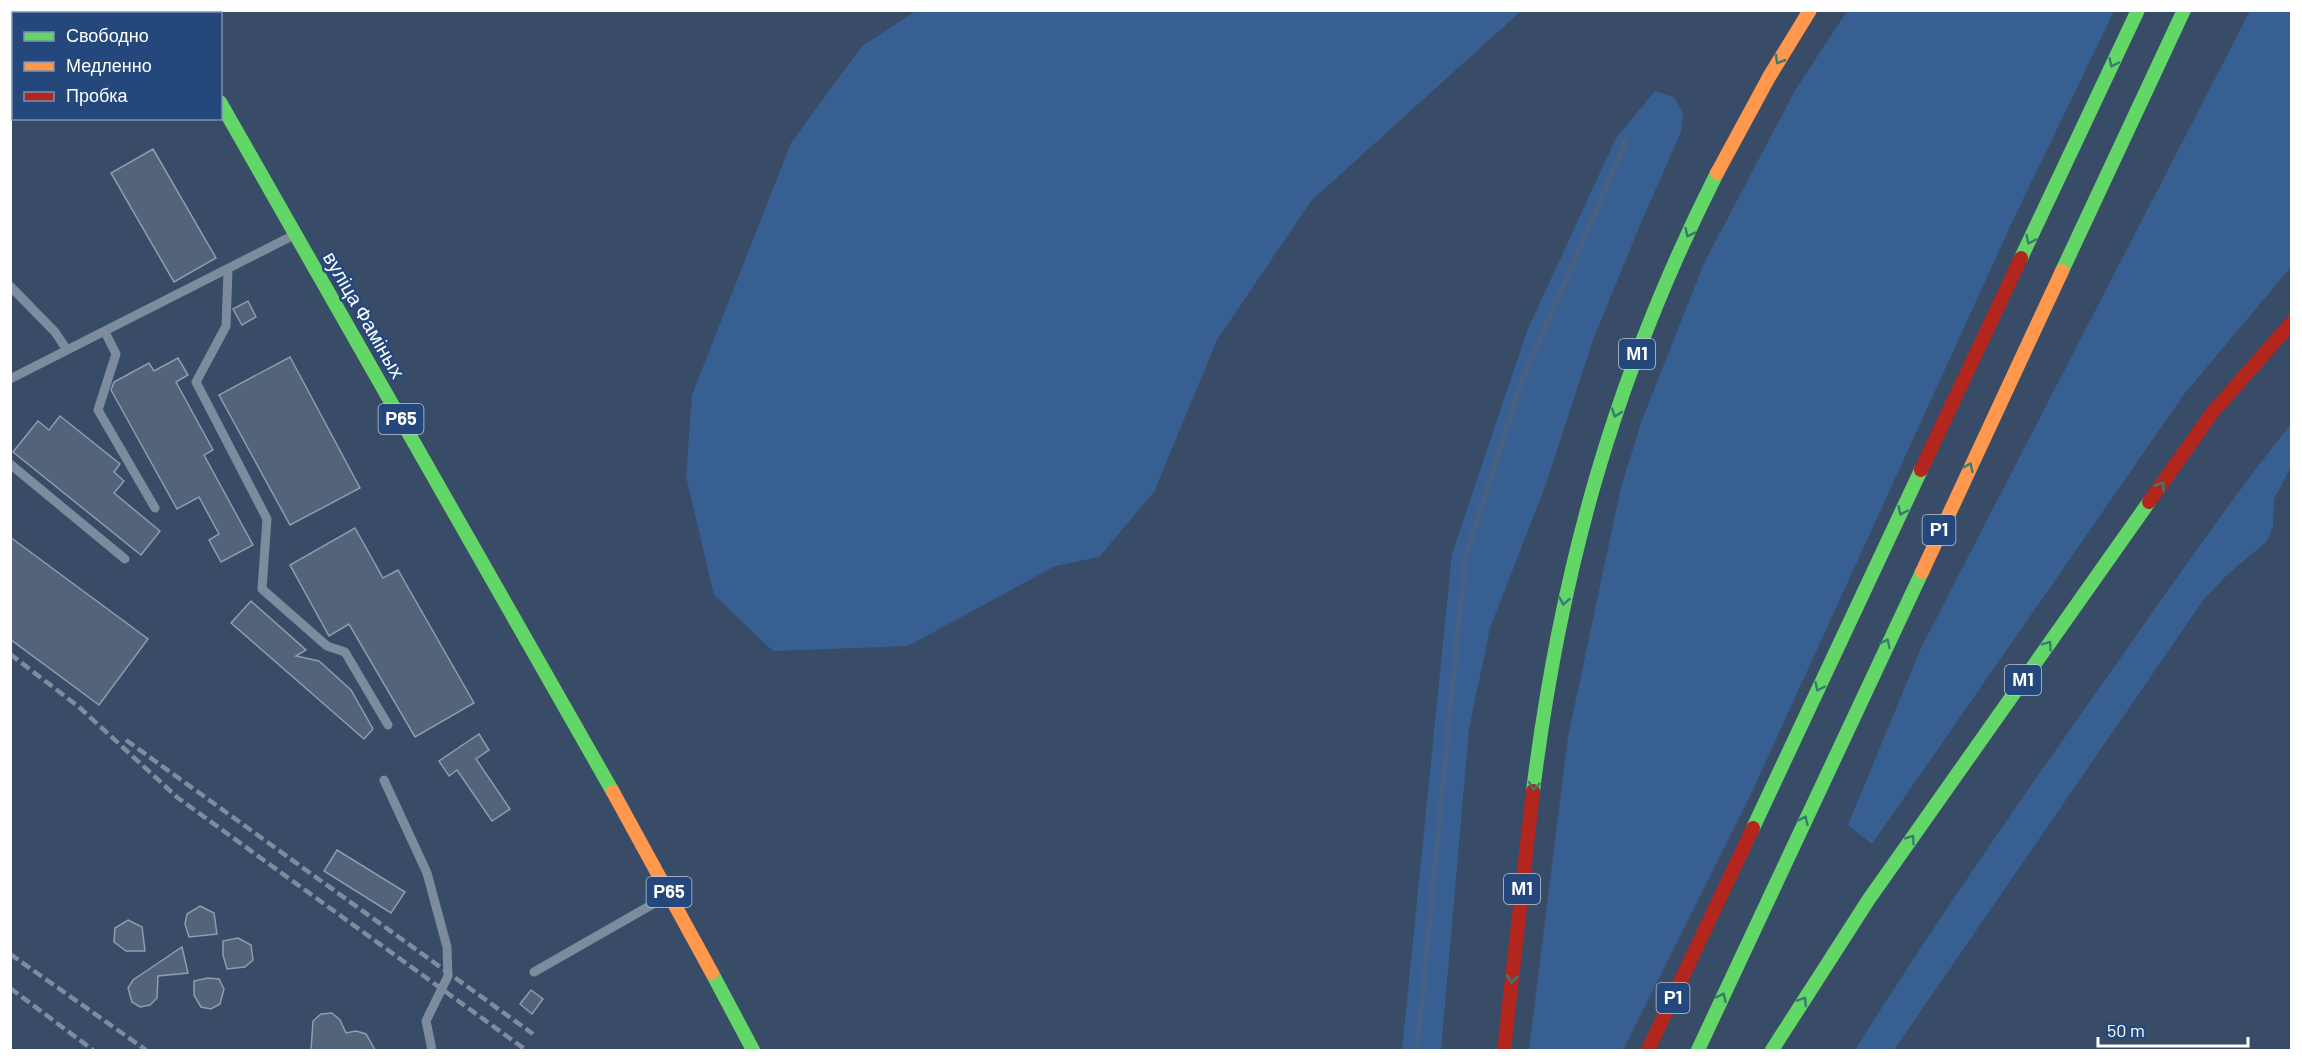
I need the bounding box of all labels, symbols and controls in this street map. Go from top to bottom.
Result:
legend [12,12,222,120]
text: Свободно [66,24,149,46]
text: Медленно [66,54,152,76]
one-way arrow [1775,54,1786,64]
one-way arrow [2109,57,2121,68]
text: Пробка [66,84,129,106]
one-way arrow [1684,226,1696,237]
one-way arrow [2026,233,2038,244]
street label: вуліца Фаміных [319,247,411,382]
road number: М1 [1619,339,1655,369]
road number: Р65 [378,404,424,434]
one-way arrow [1611,407,1624,418]
one-way arrow [1961,462,1973,473]
one-way arrow [2154,482,2165,493]
one-way arrow [1897,504,1909,515]
road number: Р1 [1922,515,1956,545]
one-way arrow [1558,596,1570,606]
one-way arrow [1878,639,1890,650]
one-way arrow [2041,641,2052,652]
road number: М1 [2005,665,2041,695]
one-way arrow [1814,681,1826,692]
one-way arrow [1529,781,1541,790]
one-way arrow [1797,816,1809,827]
one-way arrow [1904,835,1915,846]
road number: М1 [1504,874,1540,904]
road number: Р65 [646,877,692,907]
one-way arrow [1506,975,1519,984]
road number: Р1 [1656,983,1690,1013]
one-way arrow [1715,993,1727,1004]
one-way arrow [1796,997,1808,1007]
scale bar [2098,1010,2248,1048]
text: 50 m [2107,1019,2145,1041]

